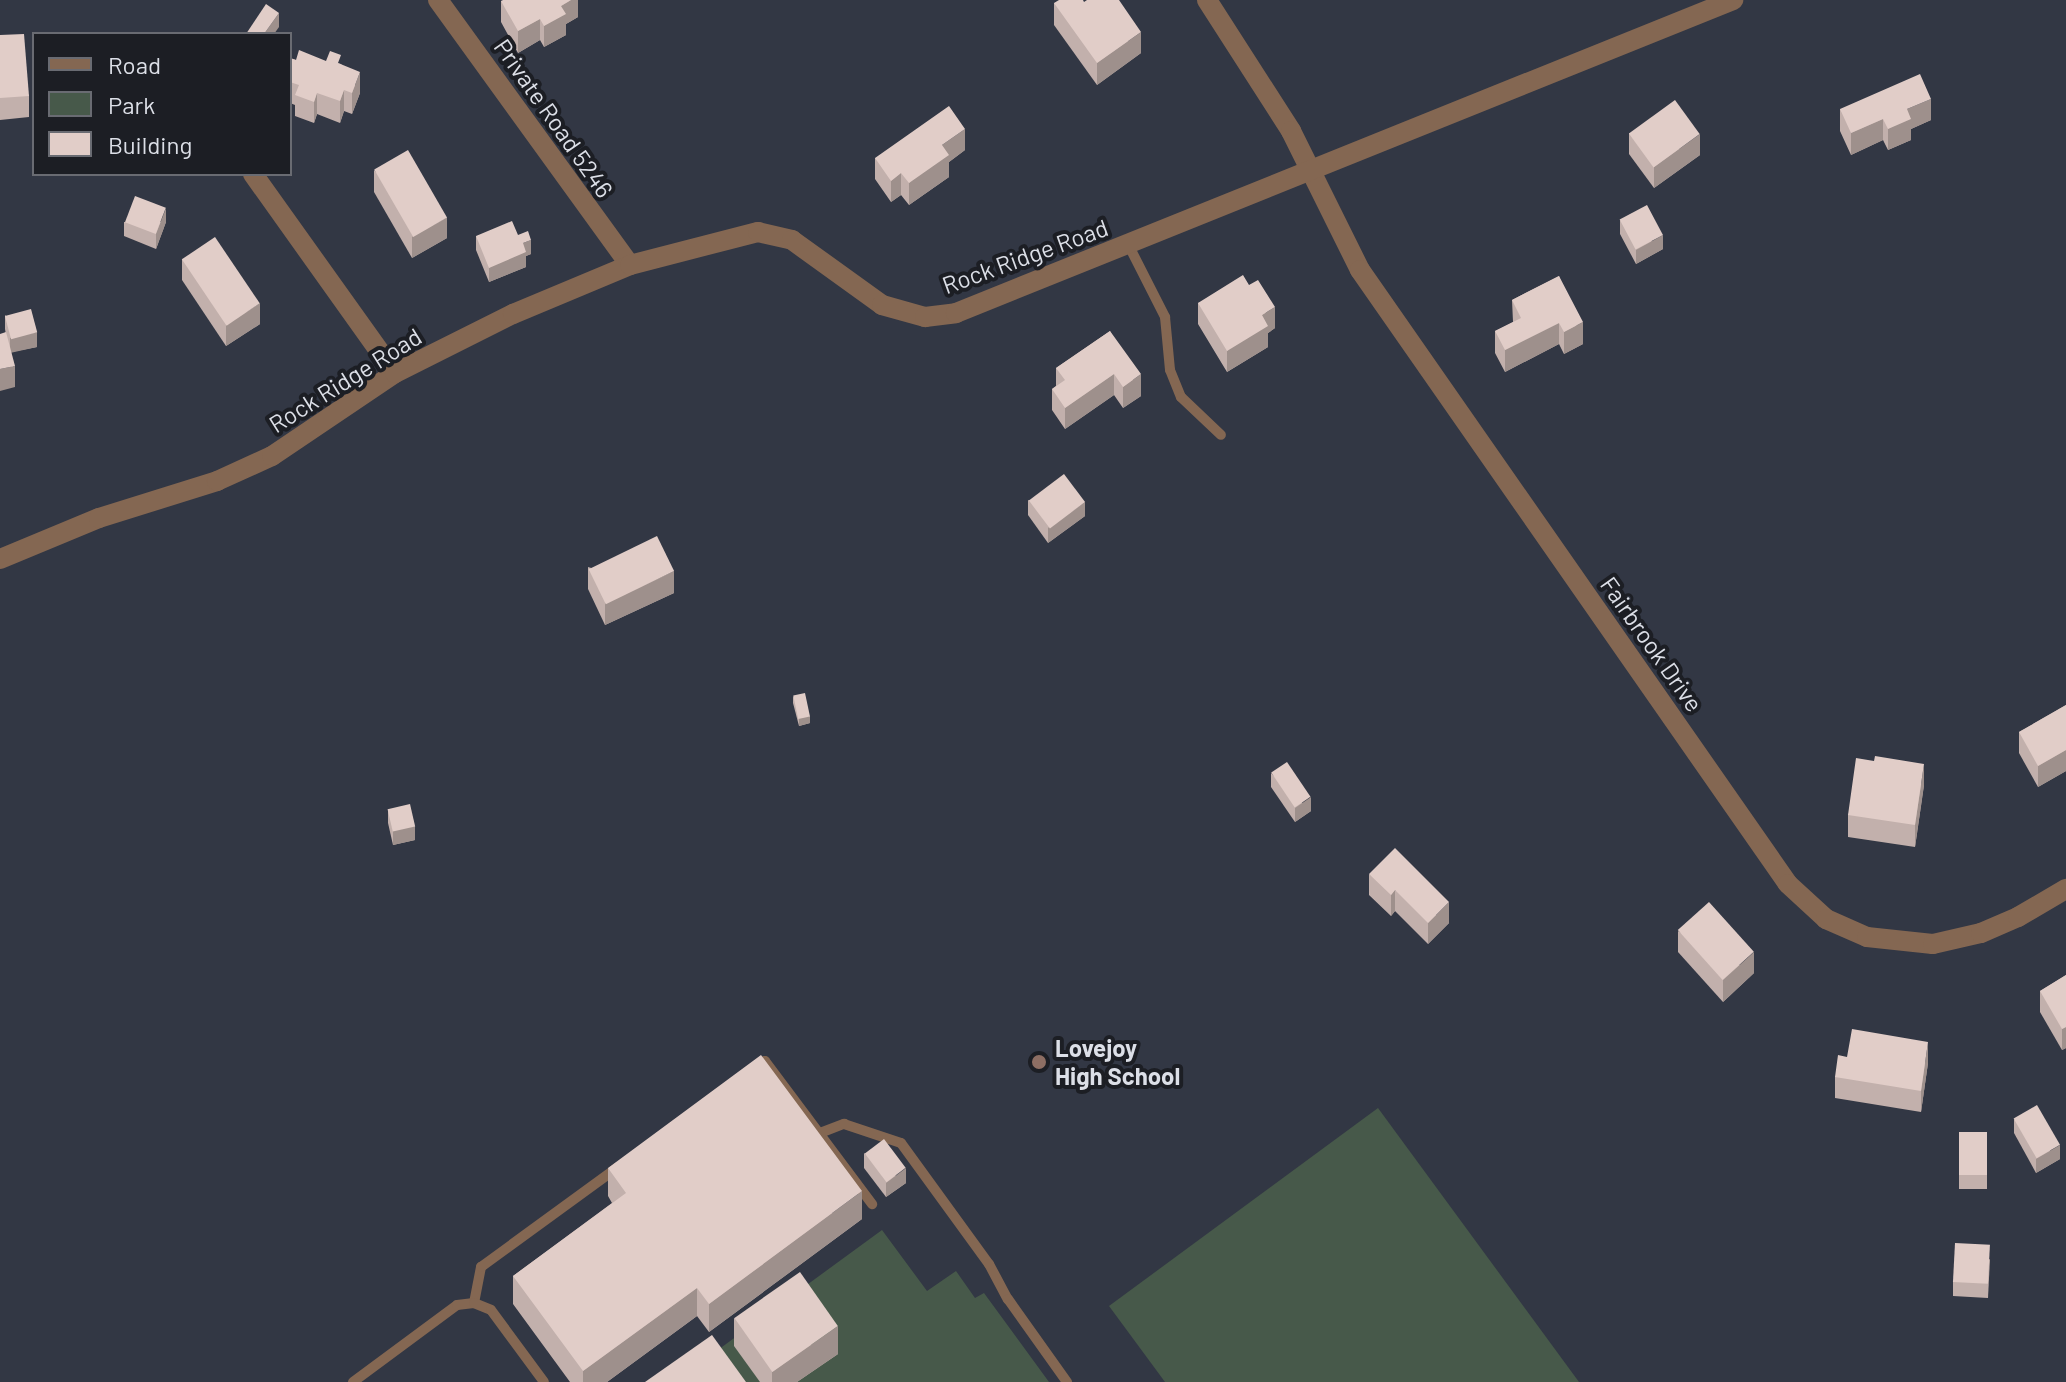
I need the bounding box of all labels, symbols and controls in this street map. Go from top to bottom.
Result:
legend [32,32,292,176]
street label: Private Road 5246 [489,33,619,203]
text: Road [108,50,161,79]
text: Park [108,90,155,119]
text: Building [108,130,192,159]
street label: Rock Ridge Road [938,213,1112,299]
street label: Rock Ridge Road [263,322,427,438]
street label: Fairbrook Drive [1595,571,1709,717]
place label: Lovejoy High School [1055,1034,1180,1090]
marker: Lovejoy High School [1030,1053,1048,1071]

